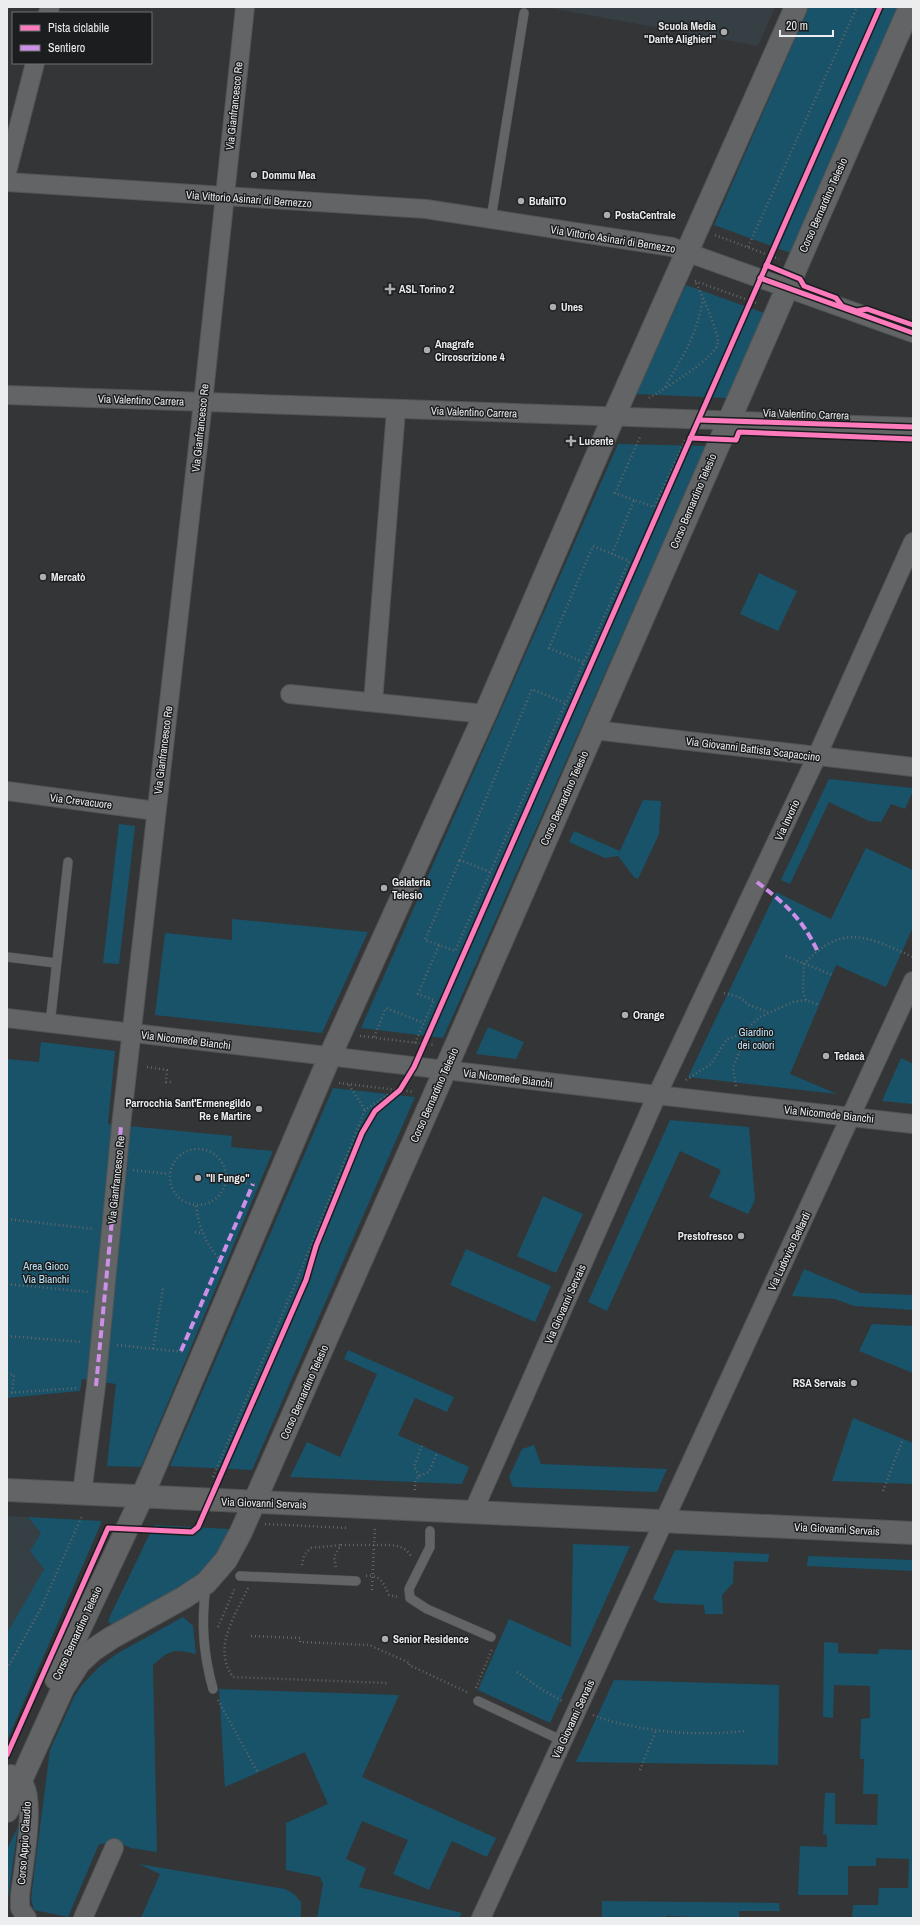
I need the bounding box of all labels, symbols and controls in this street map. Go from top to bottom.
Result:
legend [12,12,152,64]
scale bar [780,12,833,38]
text: 20 m [786,18,808,34]
place label: Scuola Media "Dante Alighieri" [644,19,716,46]
text: Pista ciclabile [48,20,109,36]
marker: Scuola Media "Dante Alighieri" [719,27,729,37]
text: Sentiero [48,40,85,56]
street label: Via Gianfrancesco Re [222,61,246,151]
street label: Corso Bernardino Telesio [796,156,850,254]
place label: Dommu Mea [262,168,316,182]
marker: Dommu Mea [249,170,259,180]
street label: Via Vittorio Asinari di Bernezzo [186,188,312,210]
place label: BufaliTO [529,194,566,208]
marker: BufaliTO [516,196,526,206]
place label: PostaCentrale [615,208,676,222]
marker: PostaCentrale [602,210,612,220]
street label: Via Vittorio Asinari di Bernezzo [550,222,676,256]
place label: ASL Torino 2 [399,282,454,296]
marker: ASL Torino 2 [384,283,396,295]
place label: Unes [561,300,583,314]
marker: Unes [548,302,558,312]
place label: Anagrafe Circoscrizione 4 [435,337,505,364]
marker: Anagrafe Circoscrizione 4 [422,345,432,355]
street label: Via Gianfrancesco Re [188,383,212,473]
street label: Via Valentino Carrera [98,391,184,409]
street label: Via Valentino Carrera [431,403,517,421]
street label: Via Valentino Carrera [763,405,849,423]
place label: Lucente [579,434,614,448]
marker: Lucente [566,436,576,446]
street label: Corso Bernardino Telesio [667,451,719,551]
place label: Mercatò [51,570,86,584]
marker: Mercatò [38,572,48,582]
street label: Via Gianfrancesco Re [151,705,175,795]
street label: Via Giovanni Battista Scapaccino [685,734,821,764]
street label: Corso Bernardino Telesio [537,749,591,847]
street label: Via Crevacuore [49,790,113,812]
street label: Via Invorio [771,797,803,843]
place label: Gelateria Telesio [392,875,431,902]
marker: Gelateria Telesio [379,883,389,893]
place label: Orange [633,1008,665,1022]
marker: Orange [620,1010,630,1020]
park label: Giardino dei colori [737,1025,775,1052]
street label: Via Nicomede Bianchi [140,1028,232,1052]
street label: Corso Bernardino Telesio [407,1046,461,1144]
place label: Tedacà [834,1049,864,1063]
marker: Tedacà [821,1051,831,1061]
street label: Via Nicomede Bianchi [462,1066,554,1090]
place label: Parrocchia Sant'Ermenegildo Re e Martire [126,1096,251,1123]
street label: Via Nicomede Bianchi [783,1102,875,1126]
marker: Parrocchia Sant'Ermenegildo Re e Martire [254,1104,264,1114]
street label: Via Gianfrancesco Re [104,1135,128,1225]
place label: "Il Fungo" [206,1171,250,1185]
marker: "Il Fungo" [193,1173,203,1183]
street label: Via Ludovico Bellardi [765,1209,813,1293]
place label: Prestofresco [678,1229,733,1243]
marker: Prestofresco [736,1231,746,1241]
park label: Area Gioco Via Bianchi [22,1259,69,1286]
street label: Via Giovanni Servais [541,1262,589,1346]
street label: Corso Bernardino Telesio [277,1343,331,1441]
place label: RSA Servais [793,1376,846,1390]
marker: RSA Servais [849,1378,859,1388]
street label: Via Giovanni Servais [221,1495,308,1512]
street label: Via Giovanni Servais [794,1520,881,1538]
street label: Corso Bernardino Telesio [49,1584,105,1682]
place label: Senior Residence [393,1632,469,1646]
marker: Senior Residence [380,1634,390,1644]
street label: Via Giovanni Servais [549,1677,598,1761]
street label: Corso Appio Claudio [14,1801,34,1885]

